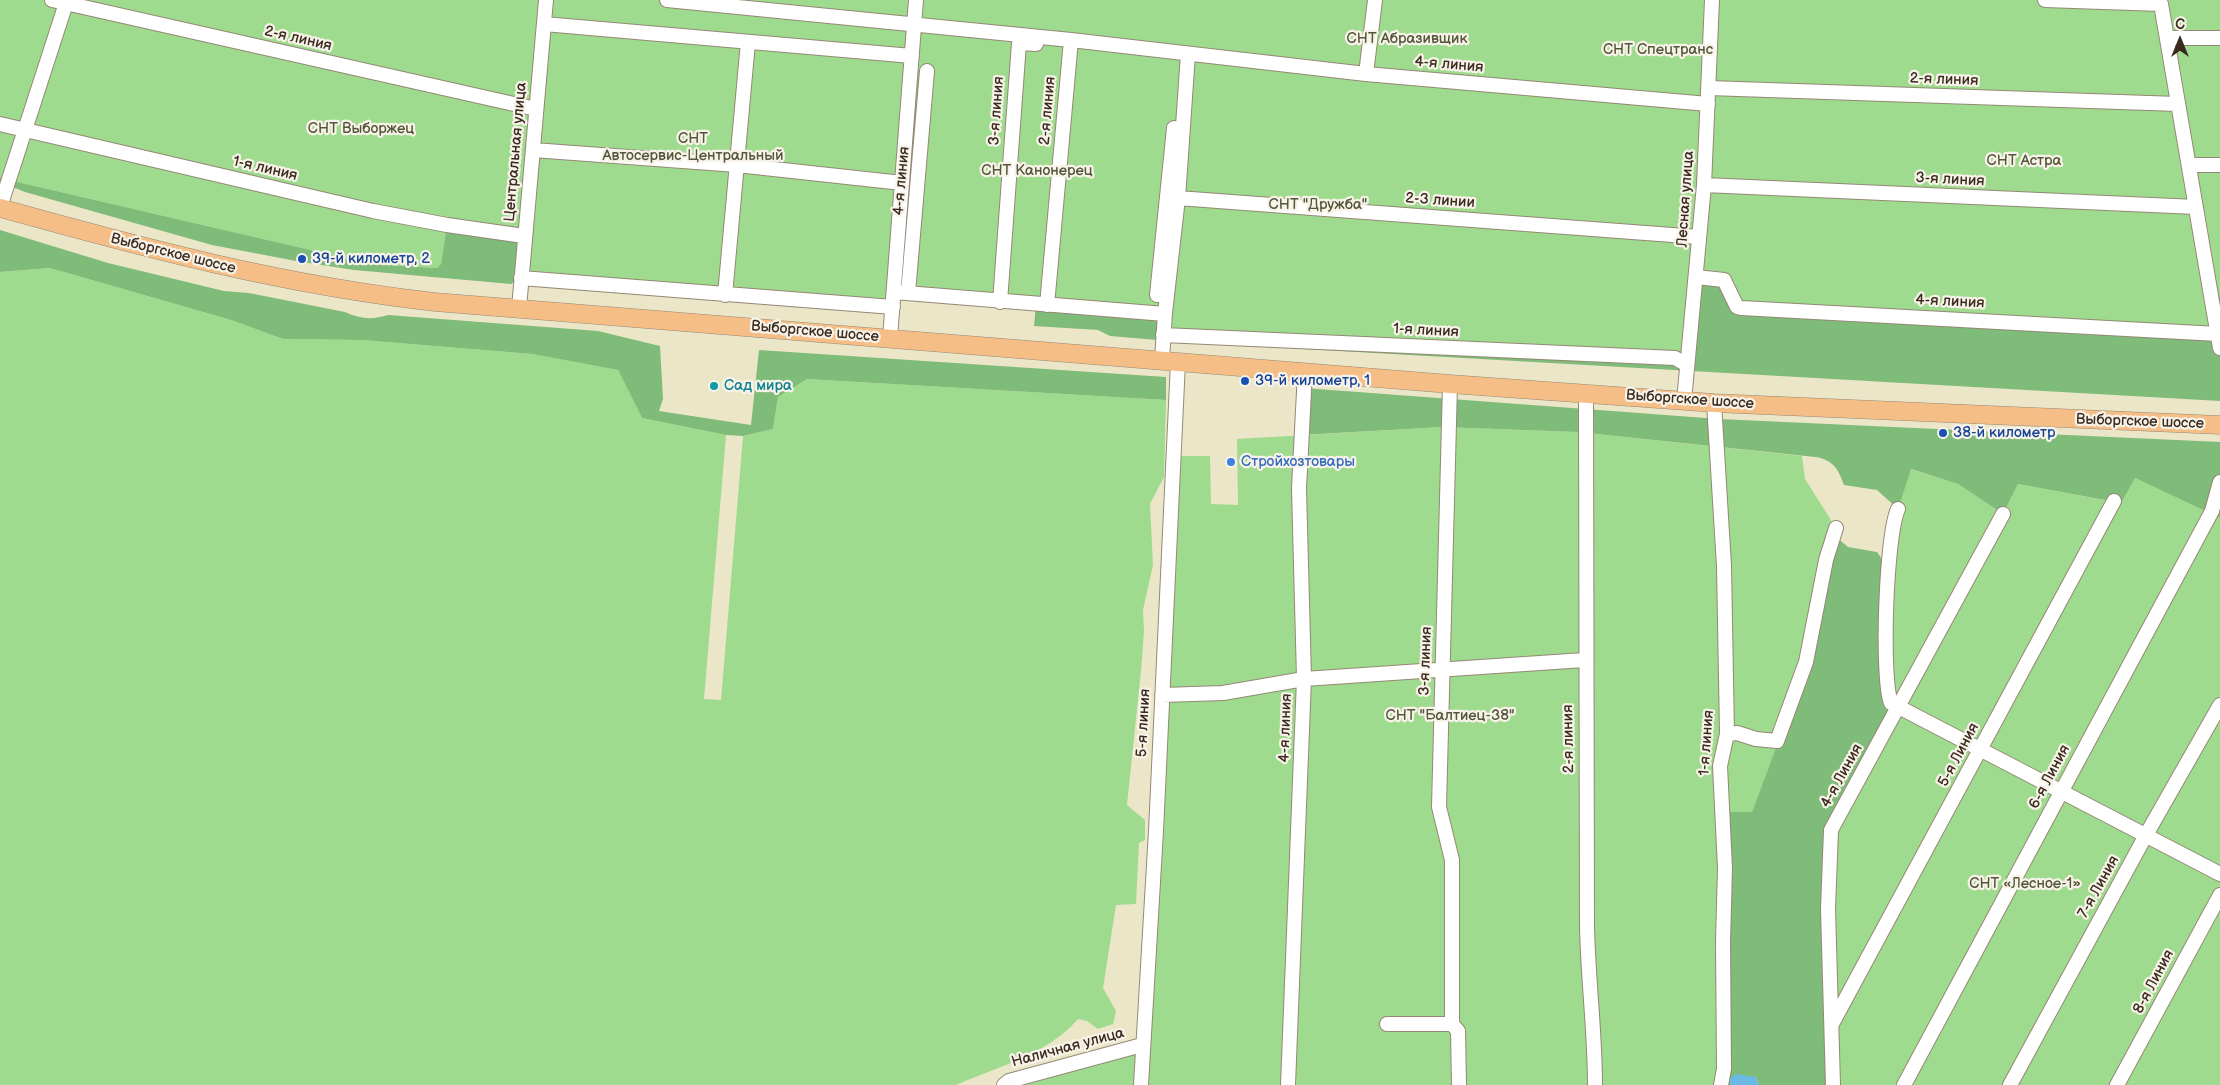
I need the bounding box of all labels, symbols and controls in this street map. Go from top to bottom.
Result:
north arrow [2155,15,2205,65]
text: С [2175,16,2185,33]
street label: 2-я линия [262,22,334,56]
park label: СНТ Абразивщик [1347,30,1467,48]
park label: СНТ Спецтранс [1603,41,1713,59]
street label: 4-я линия [1414,53,1484,77]
street label: 2-я линия [1909,70,1979,90]
street label: 3-я линия [986,76,1008,146]
street label: 2-я линия [1036,76,1060,146]
street label: Центральная улица [501,82,531,222]
park label: СНТ Выборжец [308,120,414,138]
park label: СНТ Автосервис-Центральный [602,130,784,165]
street label: 4-я линия [890,146,914,216]
street label: Лесная улица [1674,150,1698,248]
park label: СНТ Астра [1987,152,2061,170]
street label: 1-я линия [231,153,299,185]
park label: СНТ Канонерец [981,162,1093,180]
street label: 3-я линия [1915,169,1985,191]
street label: 2-3 линии [1405,190,1475,212]
park label: СНТ "Дружба" [1269,196,1367,214]
street label: Выборгское шоссе [109,230,237,278]
place label: 39-й километр, 2 [312,250,430,268]
marker: 39-й километр, 2 [296,253,308,265]
street label: 4-я линия [1915,291,1985,313]
street label: Выборгское шоссе [750,317,880,347]
street label: 1-я линия [1393,320,1459,342]
place label: 39-й километр, 1 [1255,372,1370,390]
marker: 39-й километр, 1 [1239,375,1251,387]
place label: Сад мира [724,377,792,395]
marker: Сад мира [708,380,720,392]
street label: Выборгское шоссе [1625,387,1755,413]
street label: Выборгское шоссе [2076,411,2204,433]
place label: 38-й километр [1953,424,2055,442]
marker: 38-й километр [1937,427,1949,439]
place label: Стройхозтовары [1241,453,1355,471]
marker: Стройхозтовары [1225,456,1237,468]
street label: 3-я линия [1416,626,1436,696]
street label: 5-я линия [1133,688,1155,758]
street label: 4-я линия [1276,693,1296,763]
street label: 2-я линия [1559,704,1579,774]
park label: СНТ "Балтиец-38" [1385,707,1515,725]
street label: 1-я линия [1696,710,1718,776]
street label: 5-я Линия [1935,720,1983,790]
street label: 4-я Линия [1817,741,1867,811]
street label: 6-я Линия [2026,742,2074,812]
street label: 7-я Линия [2075,853,2123,921]
park label: СНТ «Лесное-1» [1969,875,2081,893]
street label: 8-я Линия [2130,947,2178,1017]
street label: Наличная улица [1010,1024,1126,1072]

